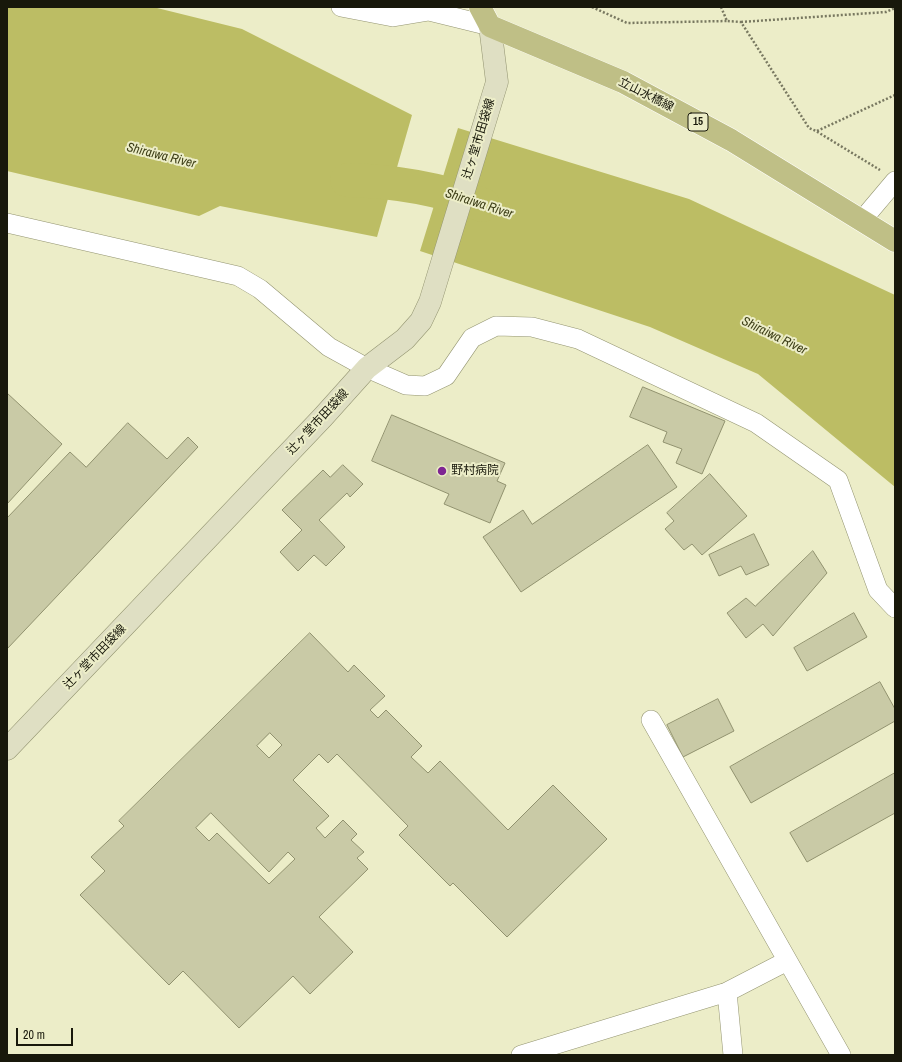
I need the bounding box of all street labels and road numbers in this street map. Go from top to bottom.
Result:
street label: 立山水橋線 [616,75,676,115]
street label: 辻ヶ堂市田袋線 [460,97,498,181]
road number: 15 [688,113,708,131]
street label: 辻ヶ堂市田袋線 [284,386,352,458]
street label: 辻ヶ堂市田袋線 [61,622,129,692]

